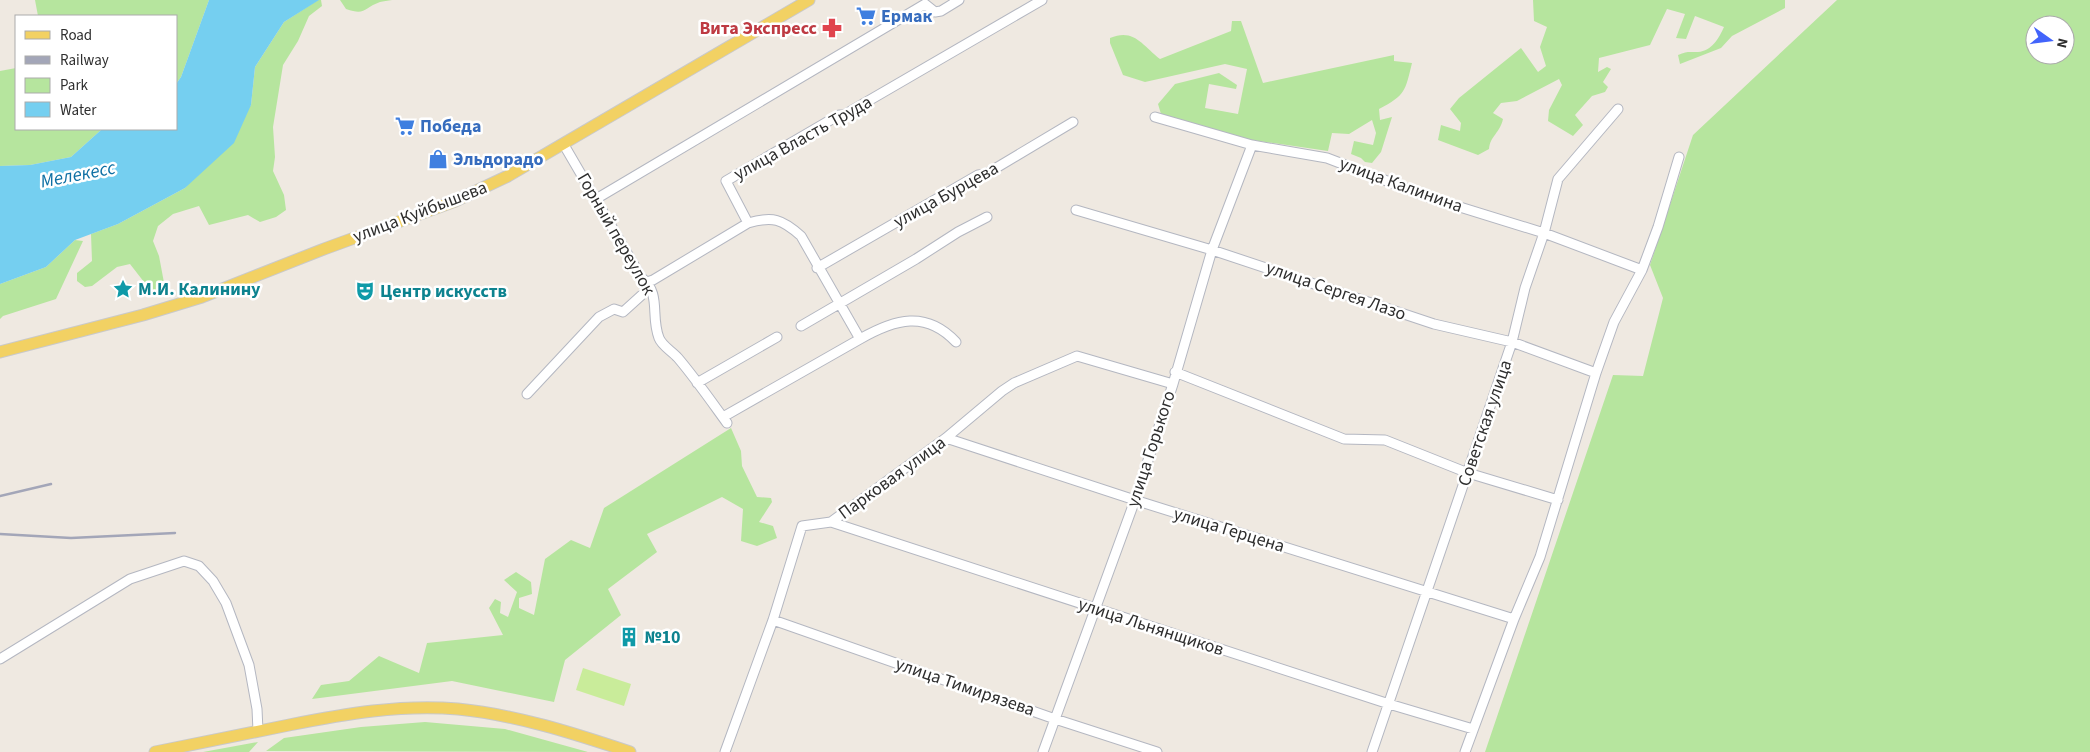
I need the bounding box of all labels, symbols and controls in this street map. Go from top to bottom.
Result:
place label: Ермак [881,4,933,29]
supermarket icon: Ермак [855,5,877,27]
legend [15,15,178,130]
north arrow [2025,15,2075,65]
place label: Вита Экспресс [699,16,818,41]
pharmacy icon: Вита Экспресс [821,17,843,39]
text: Road [60,25,92,46]
text: N [2051,36,2072,50]
text: Railway [60,50,109,71]
text: Park [60,75,89,96]
street label: улица Власть Труда [729,90,877,186]
text: Water [60,100,97,121]
place label: Победа [420,114,482,139]
supermarket icon: Победа [394,115,416,137]
place label: Эльдорадо [453,147,543,172]
shop icon: Эльдорадо [427,148,449,170]
street label: улица Калинина [1336,151,1466,219]
water label: Мелекесс [38,154,119,196]
street label: улица Бурцева [889,156,1003,234]
street label: Горный переулок [571,168,661,300]
street label: улица Куйбышева [349,175,491,249]
street label: улица Сергея Лазо [1263,255,1409,327]
place label: М.И. Калинину [138,277,261,302]
place icon: М.И. Калинину [112,278,134,300]
place label: Центр искусств [380,279,507,304]
theatre icon: Центр искусств [354,280,376,302]
street label: Советская улица [1452,357,1518,489]
street label: улица Горького [1120,388,1182,510]
street label: Парковая улица [833,430,951,526]
street label: улица Герцена [1170,501,1288,559]
street label: улица Льнянщиков [1075,592,1227,662]
place label: №10 [644,625,680,650]
building icon: №10 [618,626,640,648]
street label: улица Тимирязева [892,651,1038,723]

